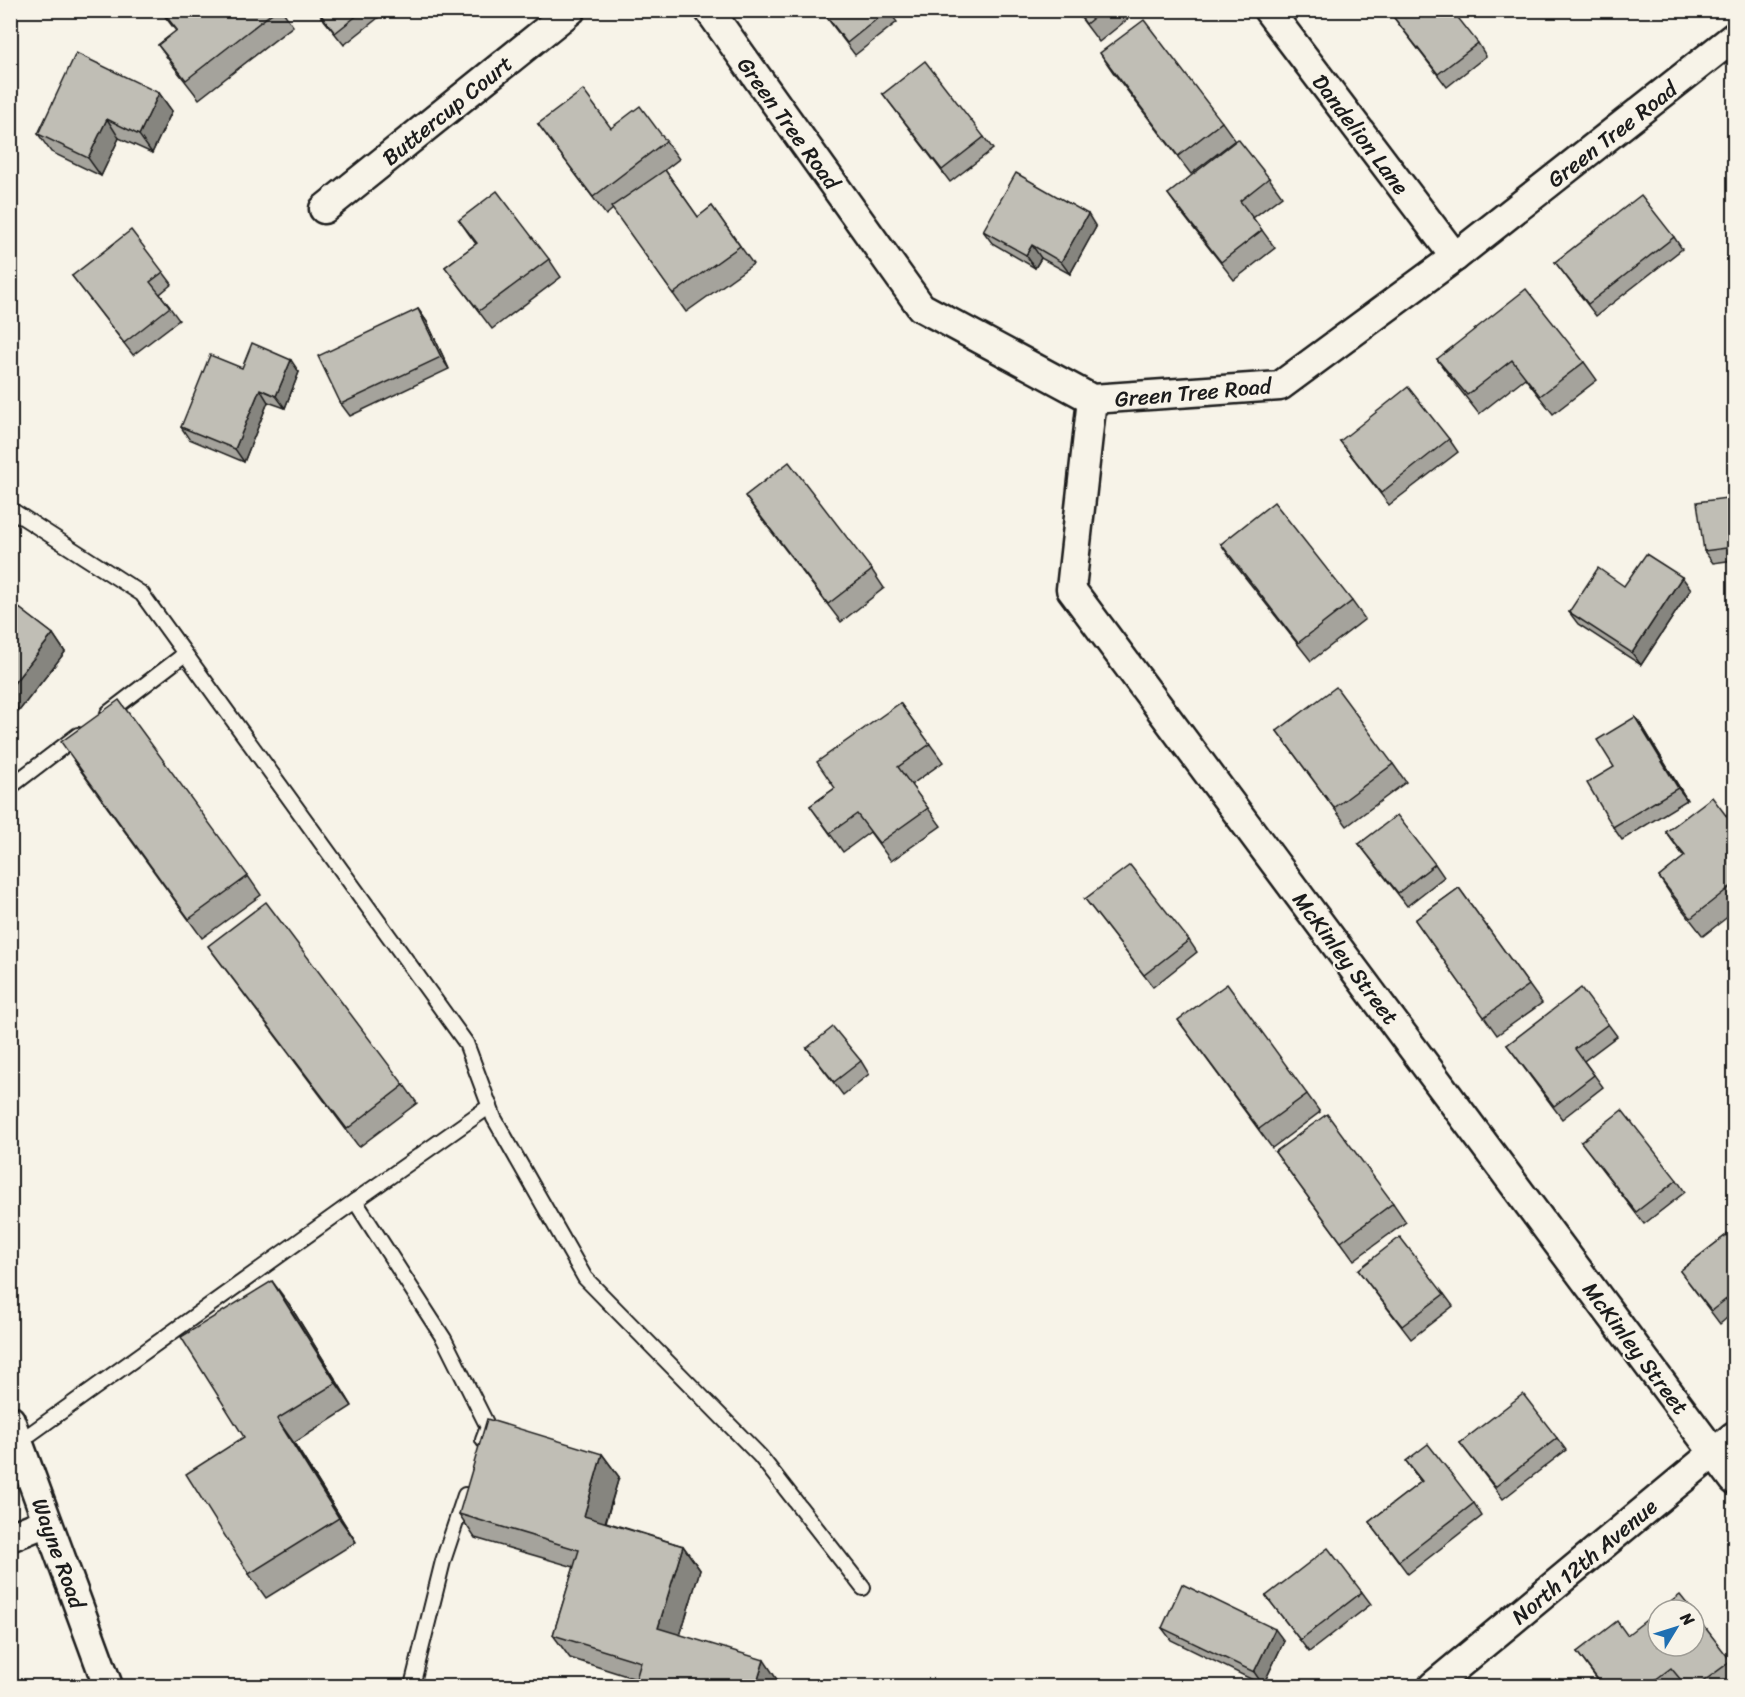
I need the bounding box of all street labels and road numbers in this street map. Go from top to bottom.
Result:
street label: Buttercup Court [373,45,522,176]
street label: Green Tree Road [727,48,851,199]
street label: Dandelion Lane [1302,65,1420,204]
street label: Green Tree Road [1538,70,1687,198]
street label: Green Tree Road [1113,366,1274,419]
street label: McKinley Street [1282,883,1409,1034]
street label: McKinley Street [1572,1273,1699,1424]
street label: North 12th Avenue [1502,1488,1667,1635]
street label: Wayne Road [21,1492,97,1615]

